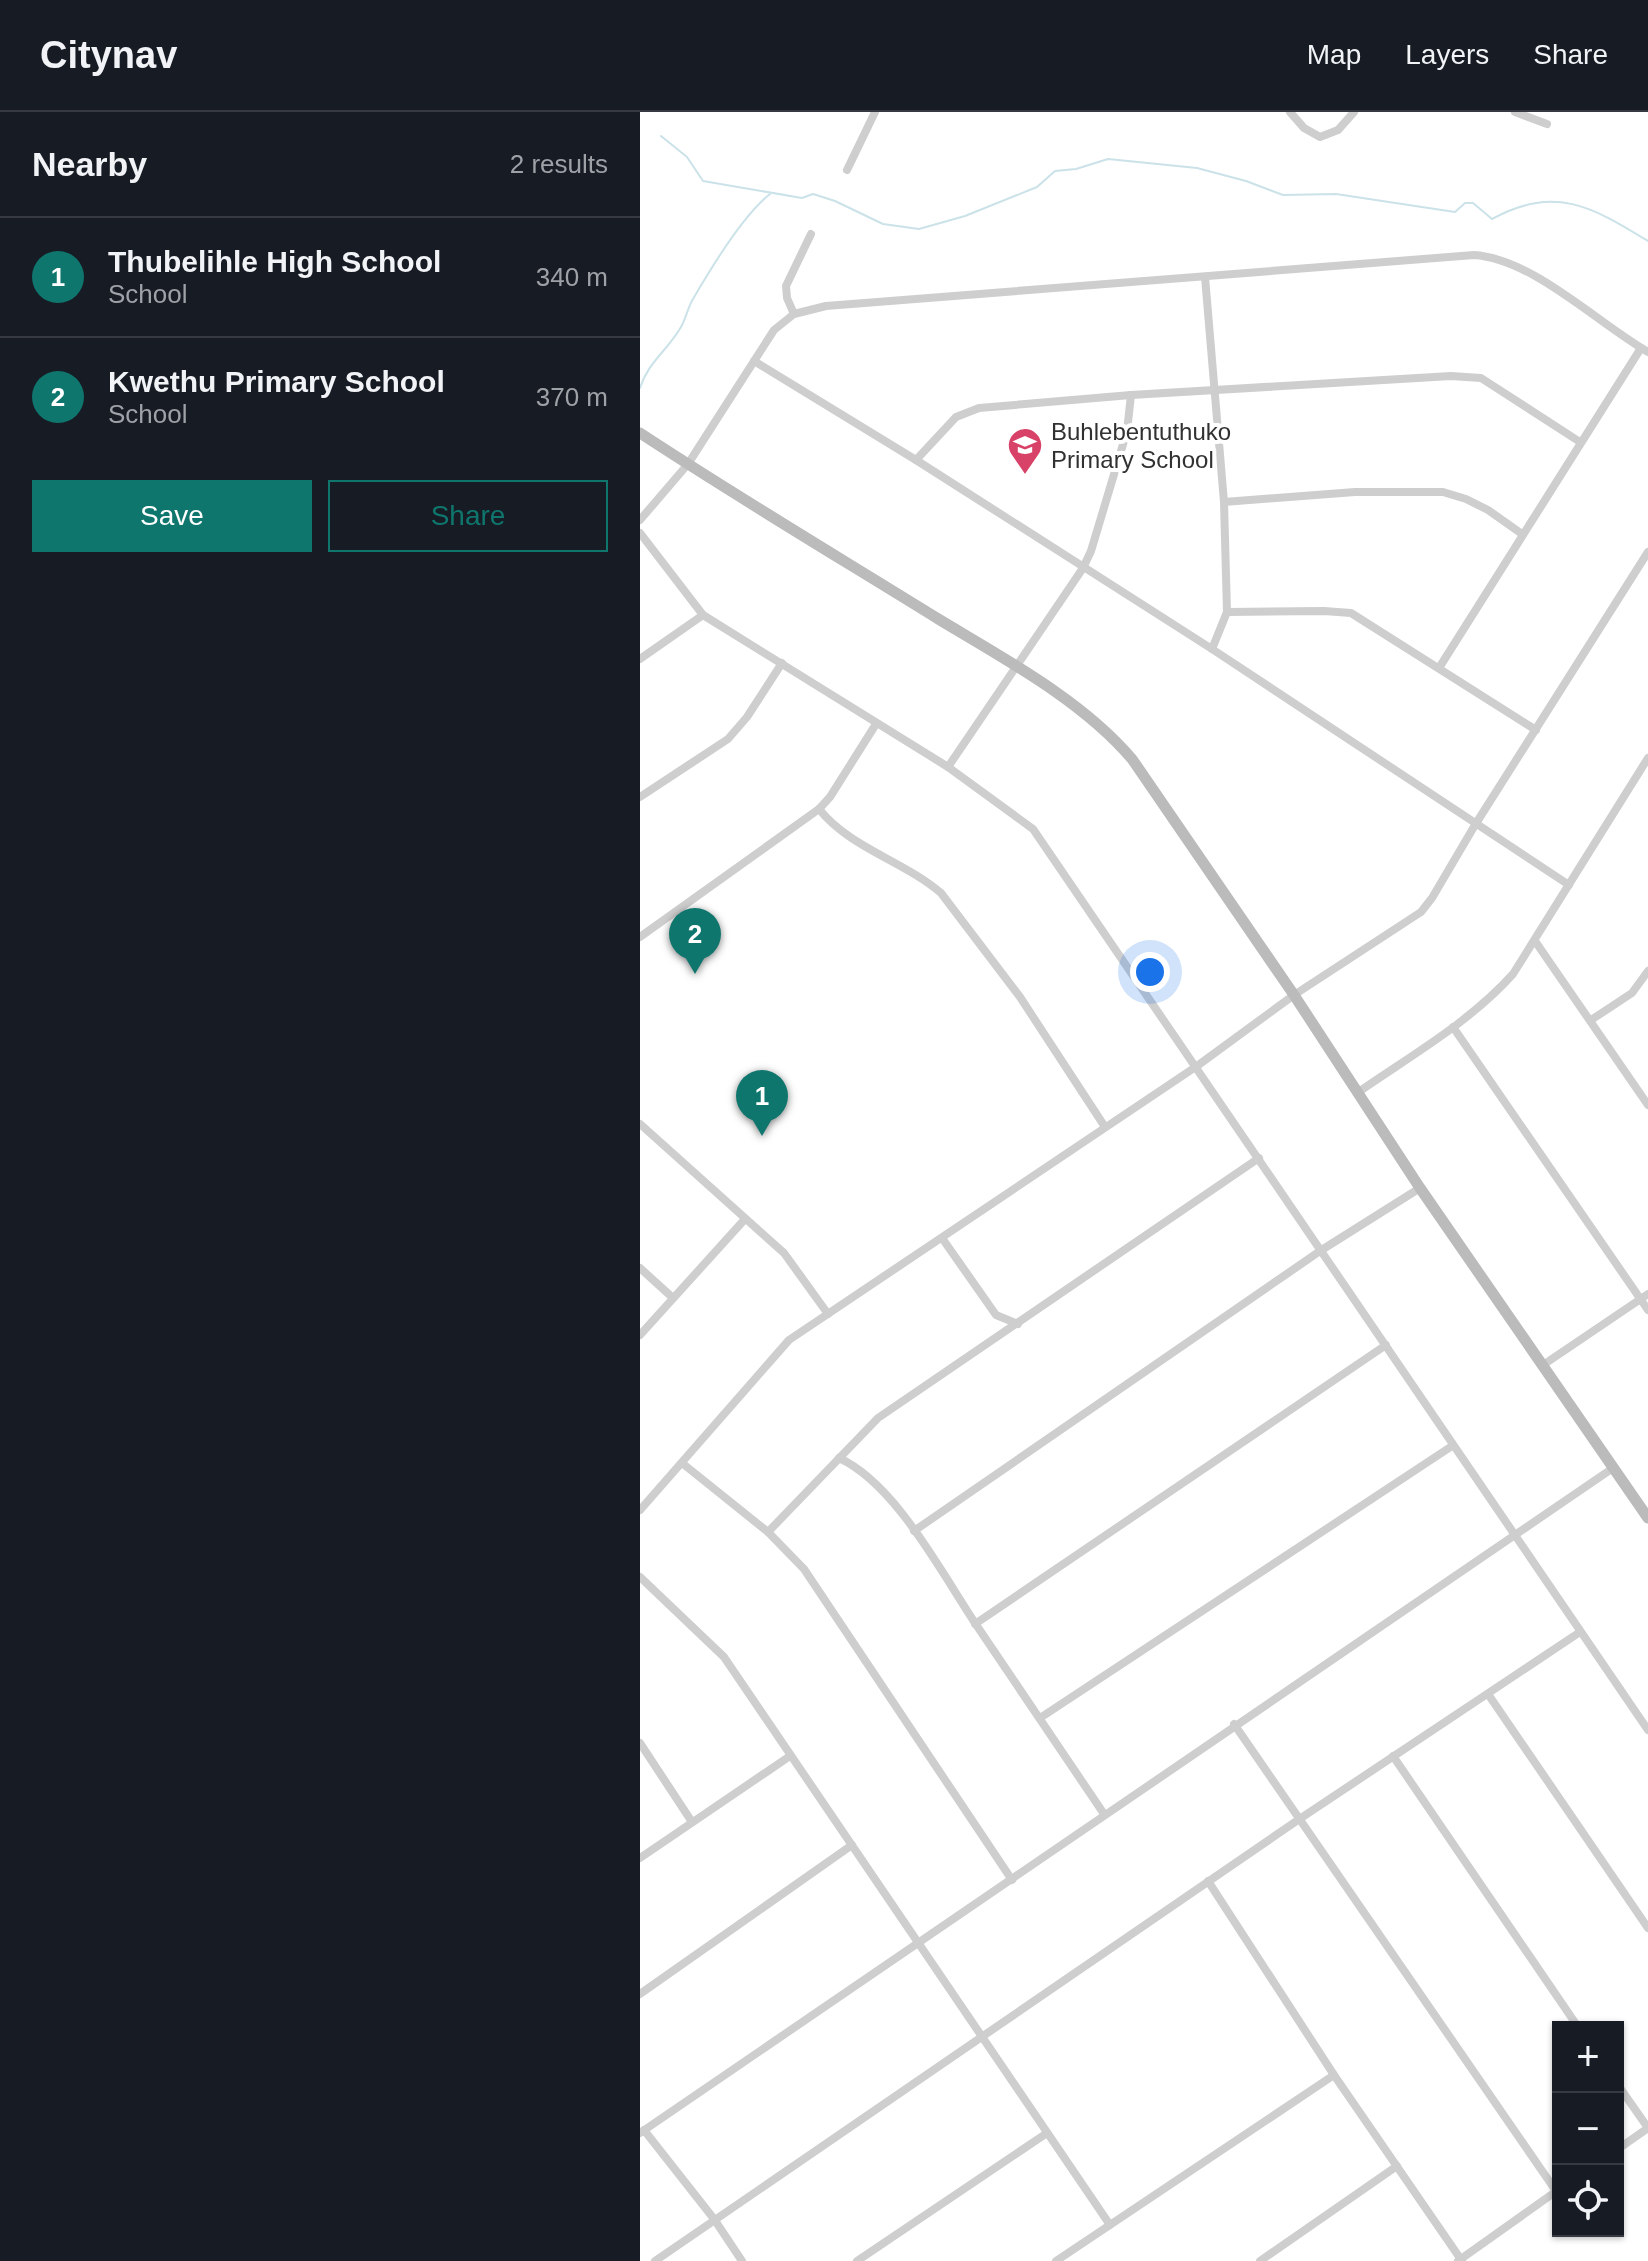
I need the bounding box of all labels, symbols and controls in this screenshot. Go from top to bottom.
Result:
text: Citynav [40,34,177,76]
text: Map [1307,39,1361,70]
text: Layers [1405,39,1489,70]
text: Share [1533,39,1608,70]
text: Nearby [32,145,147,183]
text: 2 results [510,149,608,179]
text: Thubelihle High School [108,245,441,278]
text: 1 [51,262,65,292]
text: 340 m [536,262,608,292]
text: School [108,279,188,309]
text: Kwethu Primary School [108,365,445,398]
text: 2 [51,382,65,412]
text: 370 m [536,382,608,412]
text: School [108,399,188,429]
place label: Buhlebentuthuko Primary School [1051,418,1231,473]
school or university icon: Buhlebentuthuko Primary School [1006,426,1044,476]
button: Save [32,480,312,552]
button: Share [328,480,608,552]
pin: 2 [669,908,721,974]
your location [1130,952,1170,992]
pin: 1 [736,1070,788,1136]
map controls [1552,2021,1624,2237]
button: + [1552,2021,1624,2093]
button: − [1552,2093,1624,2165]
button: locate [1552,2165,1624,2237]

